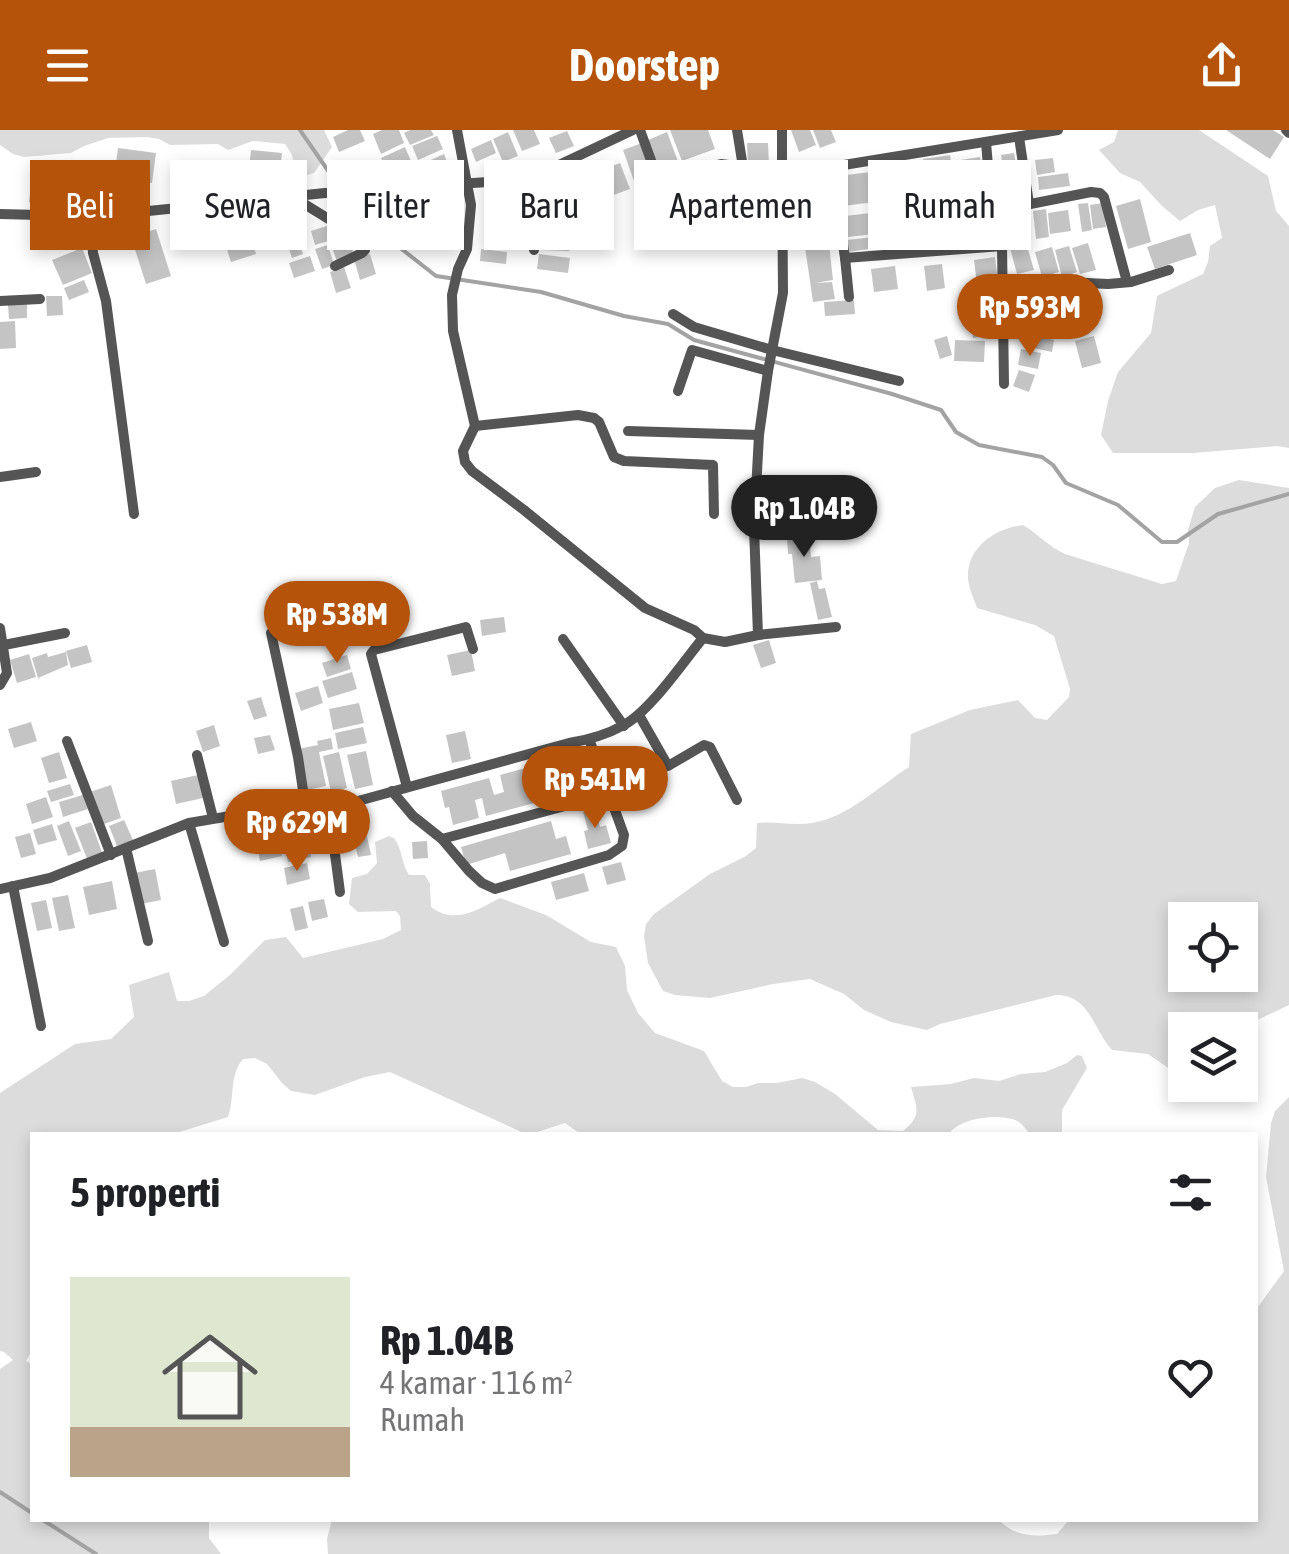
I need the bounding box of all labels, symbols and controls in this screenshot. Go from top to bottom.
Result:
icon: menu [40,38,95,93]
icon: share [1194,38,1249,93]
text: Doorstep [569,39,720,91]
chip: Beli [30,160,150,250]
chip: Sewa [170,160,307,250]
chip: Filter [327,160,464,250]
chip: Baru [484,160,614,250]
chip: Apartemen [634,160,848,250]
chip: Rumah [868,160,1031,250]
pin: Rp 593M [938,274,1122,359]
text: Rp 593M [979,288,1081,325]
pin: Rp 1.04B [701,475,907,560]
text: Rp 1.04B [753,489,855,526]
pin: Rp 538M [245,581,429,666]
text: Rp 538M [286,595,388,632]
pin: Rp 541M [503,746,687,831]
text: Rp 541M [544,760,646,797]
pin: Rp 629M [205,789,389,874]
text: Rp 629M [246,803,348,840]
map controls [1168,902,1258,1102]
button: locate [1168,902,1258,992]
button: layers [1168,1012,1258,1102]
icon: filters [1163,1165,1218,1220]
text: 5 properti [70,1168,220,1216]
text: Rp 1.04B [380,1316,513,1364]
icon: home [150,1317,270,1437]
icon: heart [1163,1350,1218,1405]
text: 4 kamar · 116 m² [380,1364,573,1401]
text: Rumah [380,1401,465,1438]

